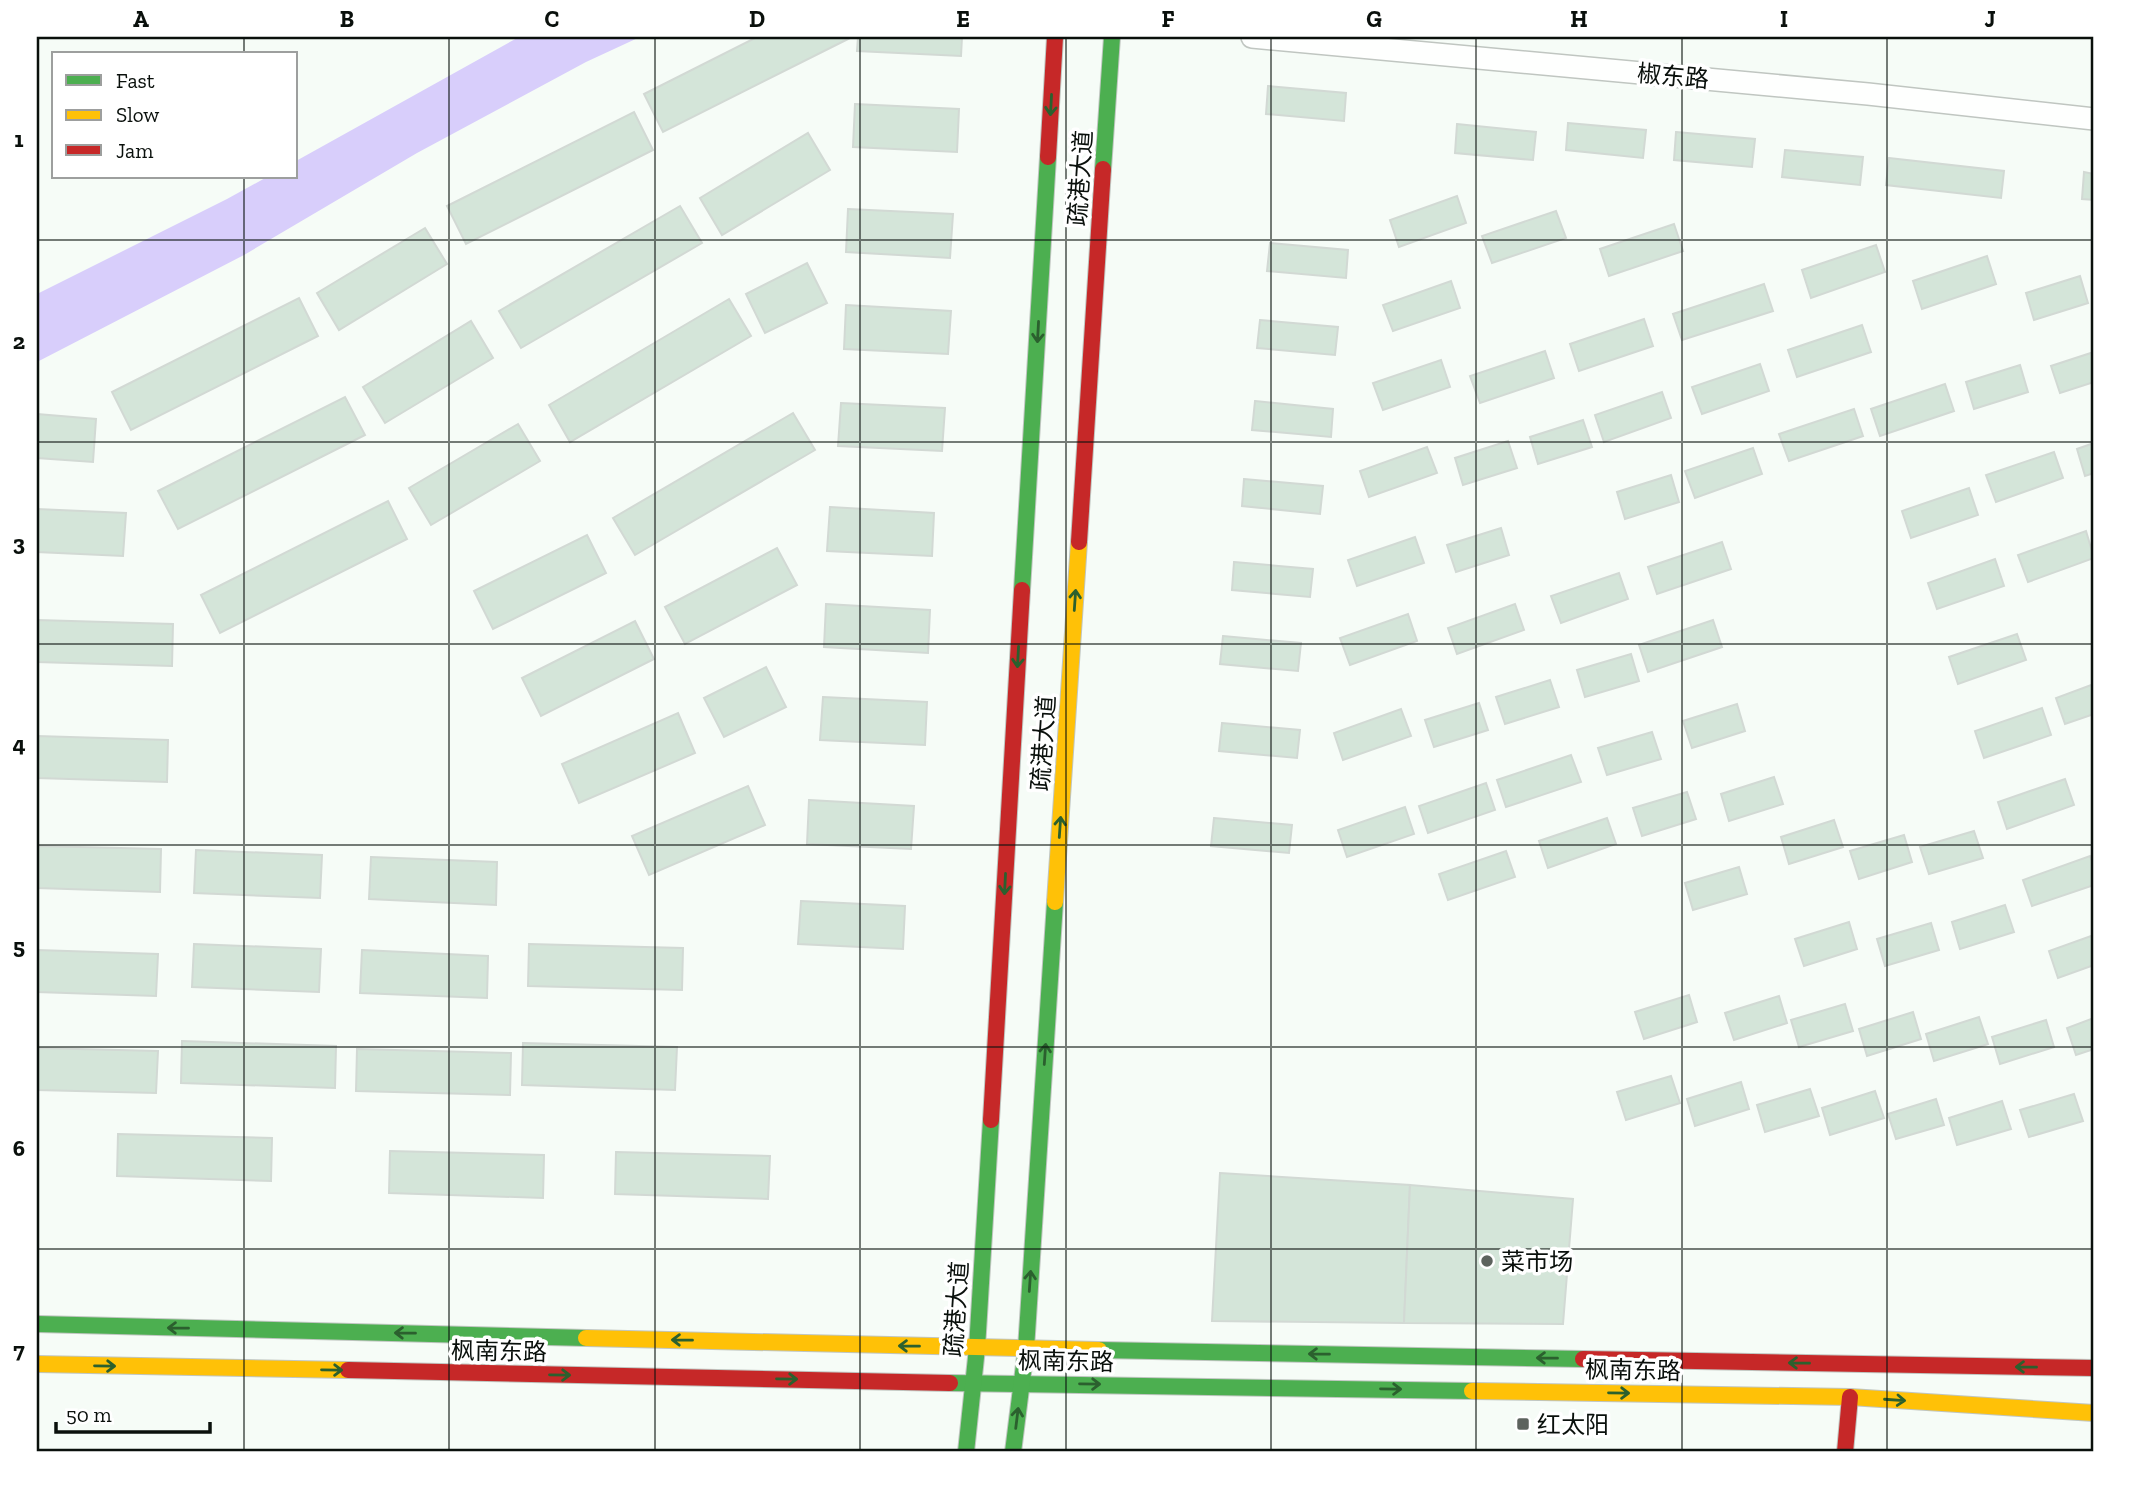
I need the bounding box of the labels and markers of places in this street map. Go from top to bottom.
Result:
place label: 菜市场 [1501,1247,1573,1276]
marker: 菜市场 [1479,1253,1495,1269]
place label: 红太阳 [1537,1410,1609,1439]
marker: 红太阳 [1515,1416,1531,1432]

